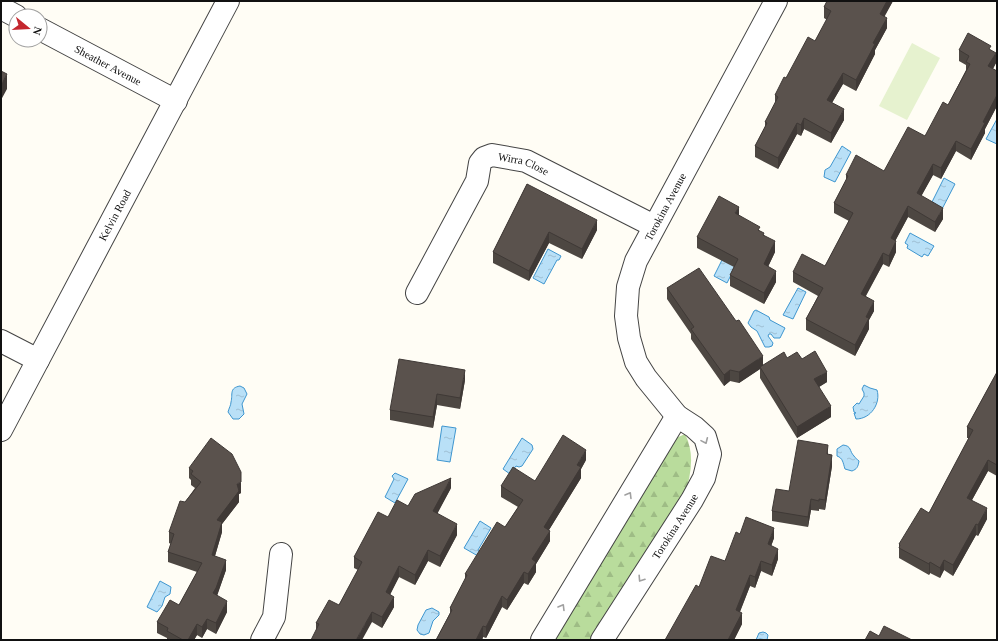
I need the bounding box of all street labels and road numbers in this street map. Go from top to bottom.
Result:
street label: Sheather Avenue [72,42,144,88]
street label: Wirra Close [497,150,551,178]
street label: Torokina Avenue [642,171,688,243]
street label: Kelvin Road [96,187,133,243]
street label: Torokina Avenue [650,492,700,561]

